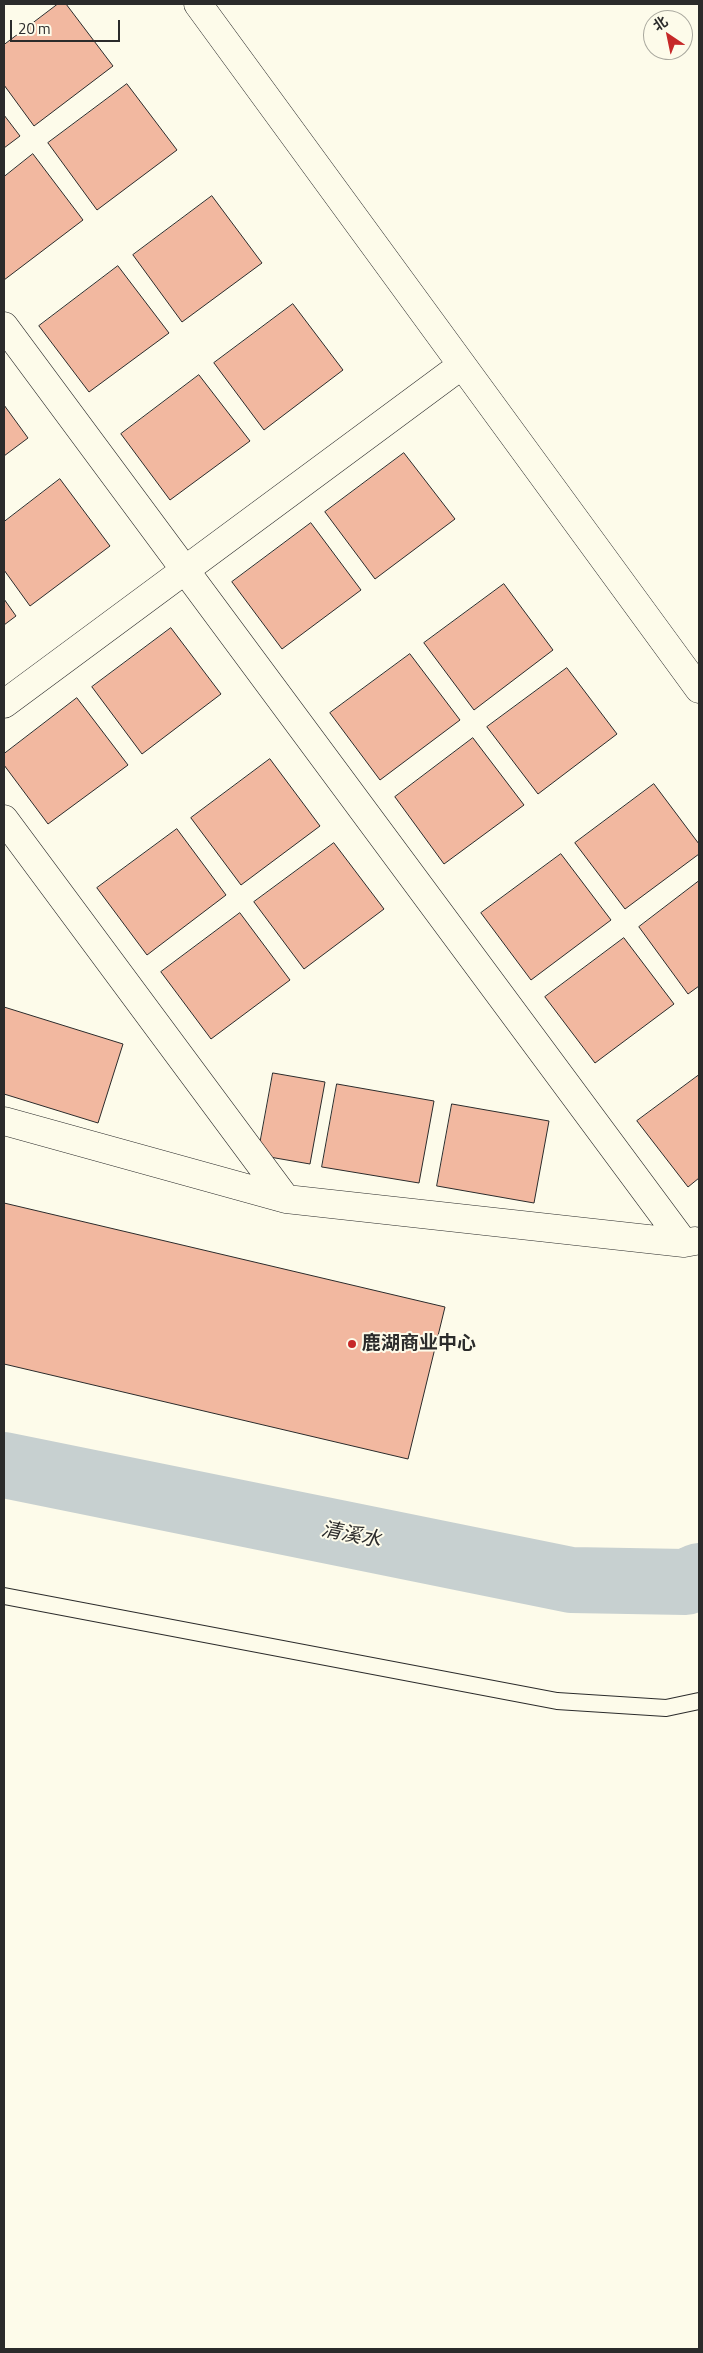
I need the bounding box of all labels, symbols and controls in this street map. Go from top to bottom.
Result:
scale bar [12,10,122,42]
north arrow [643,10,693,60]
text: 北 [648,10,672,36]
text: 20 m [18,17,51,40]
place label: 鹿湖商业中心 [362,1333,476,1355]
marker: 鹿湖商业中心 [346,1338,358,1350]
water label: 清溪水 [319,1518,383,1554]

